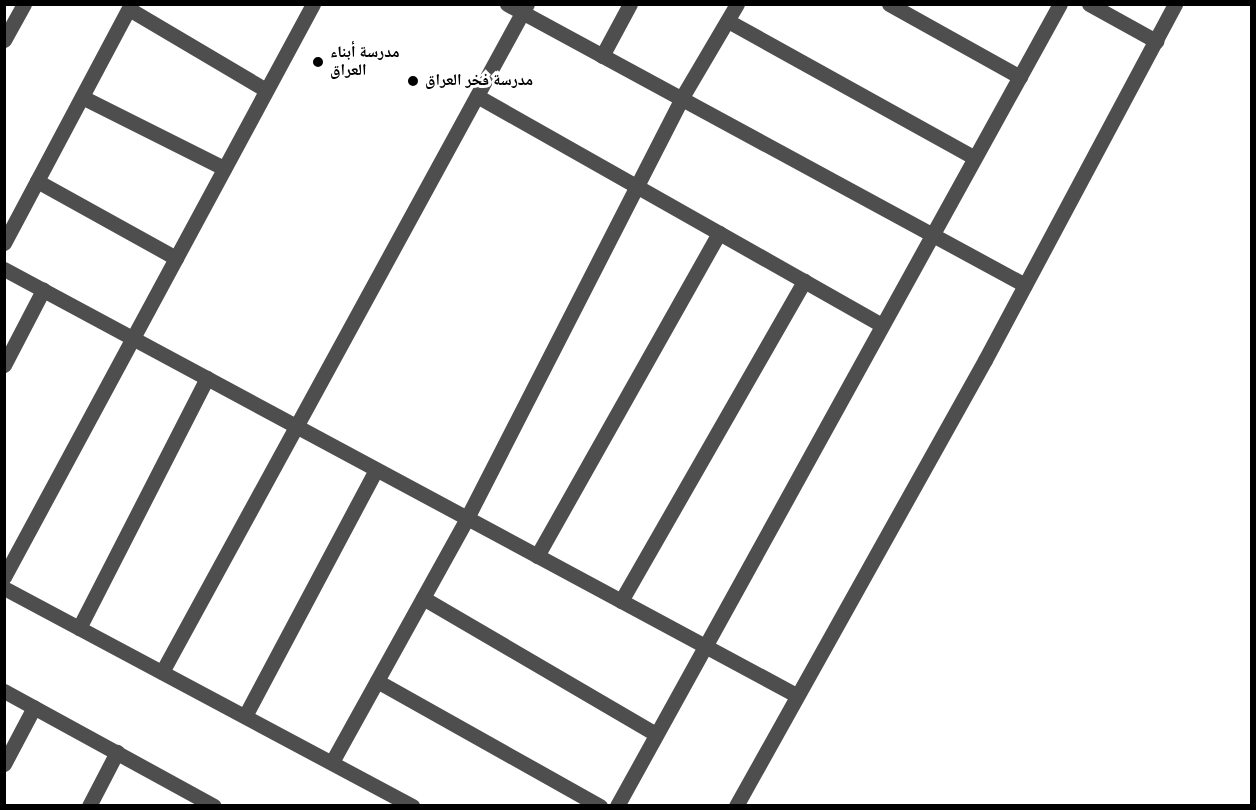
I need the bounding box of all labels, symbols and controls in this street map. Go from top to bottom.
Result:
place label: مدرسة أبناء العراق [330,43,399,81]
marker: مدرسة أبناء العراق [311,55,325,69]
place label: مدرسة فخر العراق [425,71,533,91]
marker: مدرسة فخر العراق [406,74,420,88]

